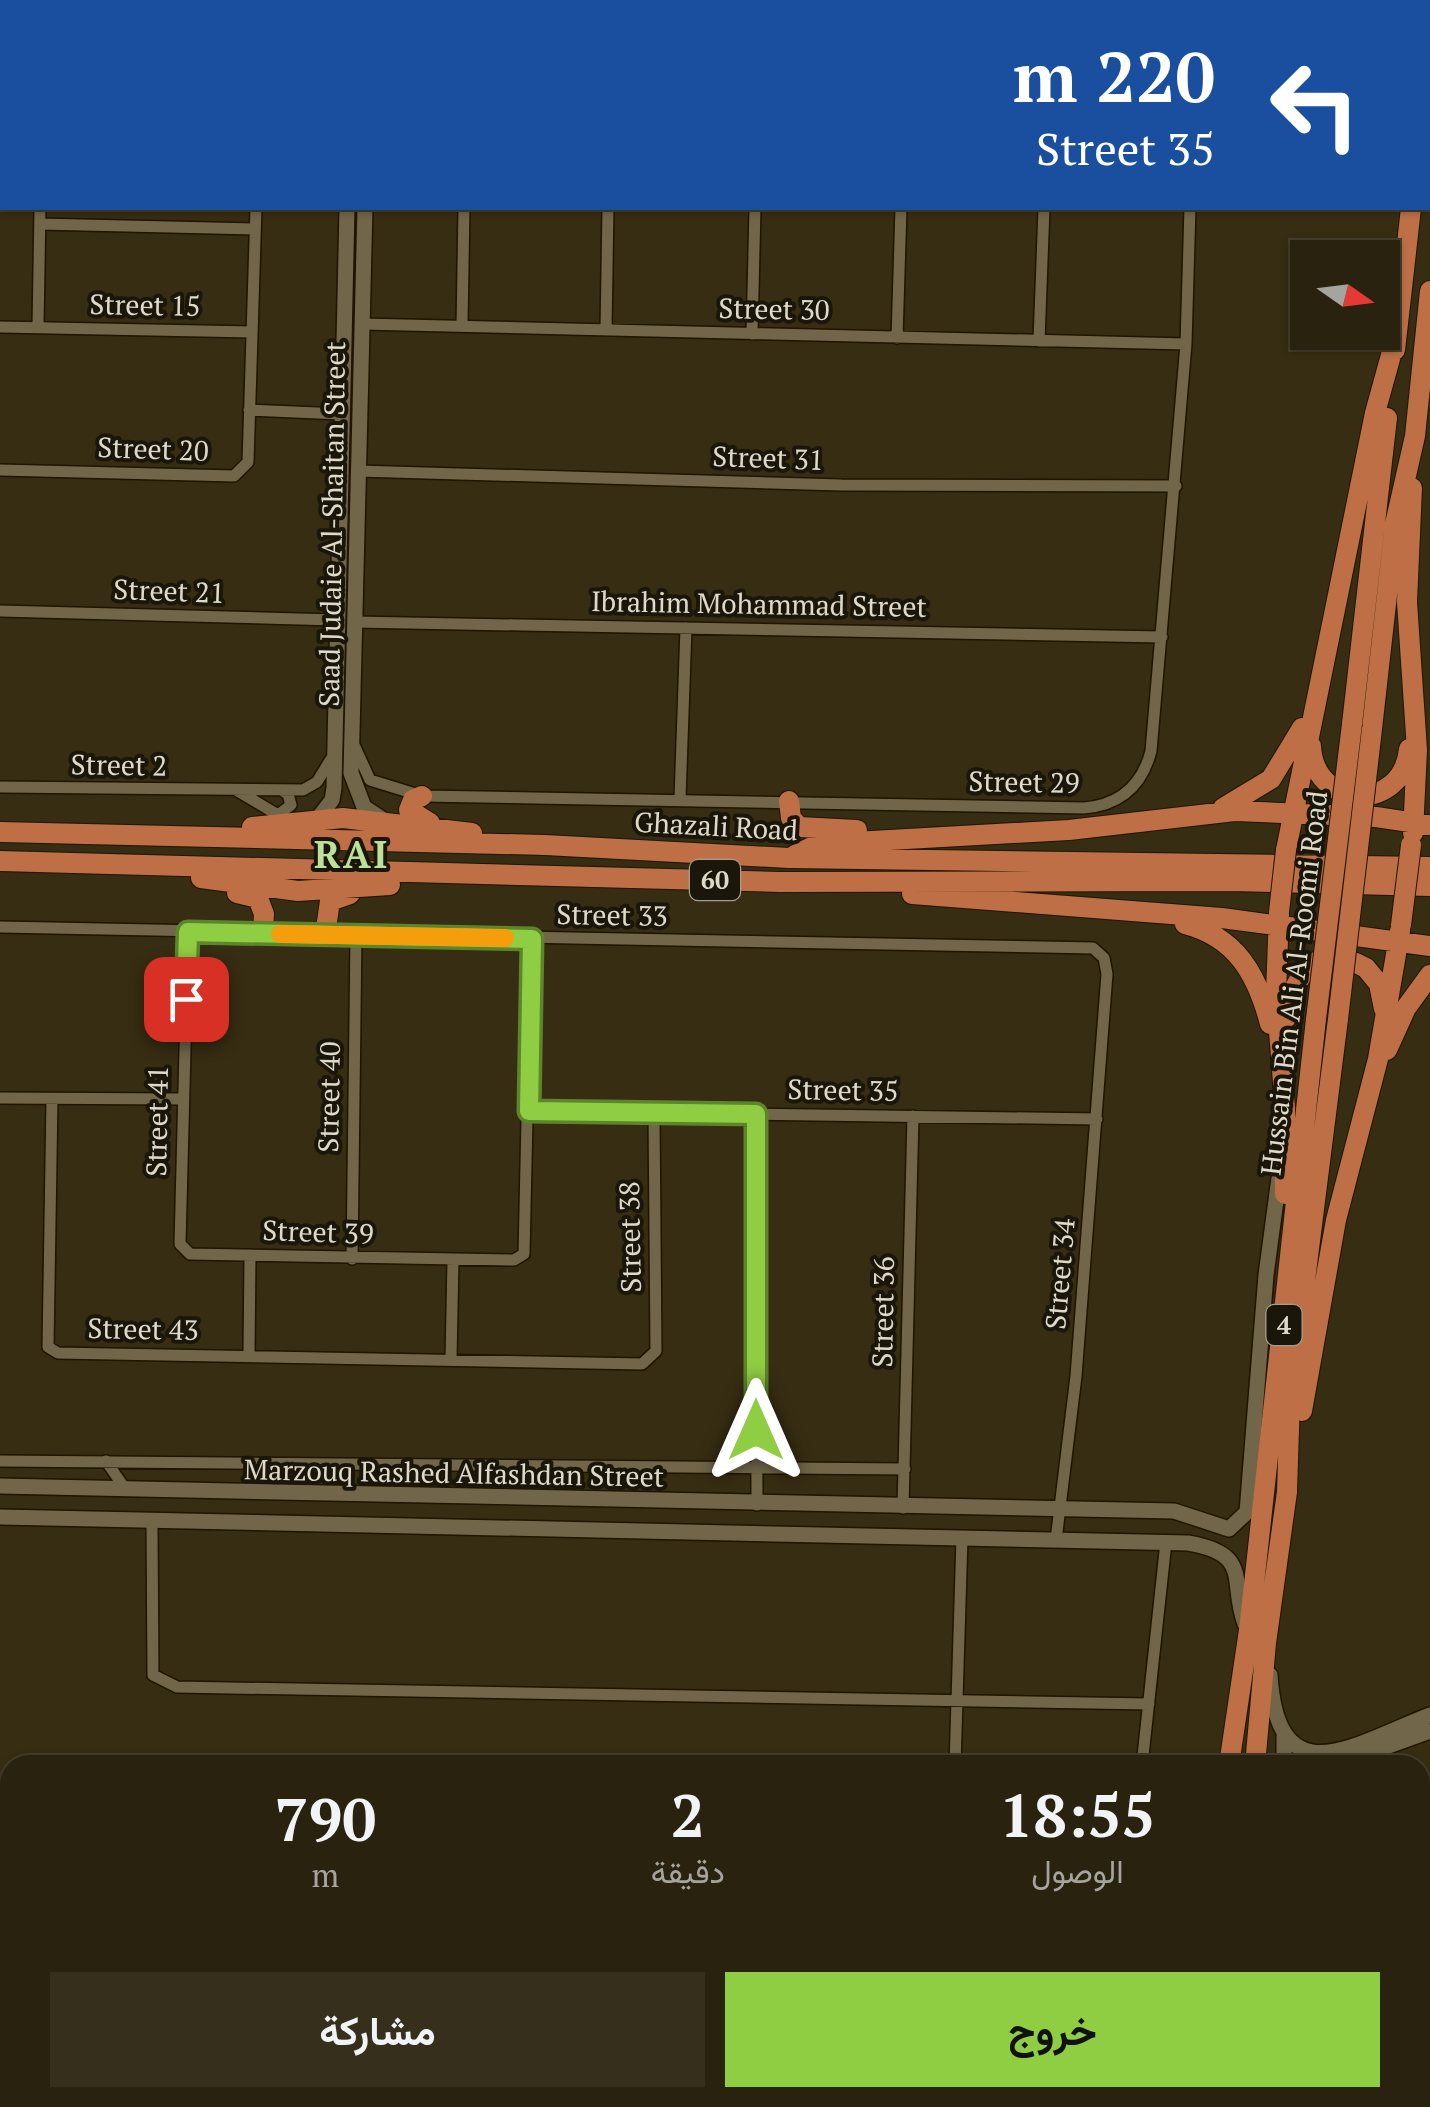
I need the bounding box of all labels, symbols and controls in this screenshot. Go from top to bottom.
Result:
text: 220 m [1013,29,1215,122]
icon: left [1250,40,1380,170]
text: Street 35 [1036,118,1215,178]
north arrow [1290,240,1400,350]
map controls [1290,240,1400,350]
street label: Street 15 [89,285,201,324]
street label: Street 30 [718,289,830,328]
street label: Saad Judaie Al-Shaitan Street [310,340,353,707]
street label: Street 20 [97,428,209,469]
street label: Street 31 [712,437,824,478]
street label: Street 21 [113,570,225,611]
street label: Ibrahim Mohammad Street [591,582,928,625]
street label: Street 2 [70,745,168,784]
street label: Street 29 [968,762,1080,801]
street label: Hussain Bin Ali Al-Roomi Road [1252,789,1335,1177]
street label: Ghazali Road [633,803,799,848]
district label: RAI [314,829,390,879]
road number: 60 [690,860,740,900]
street label: Street 33 [556,895,668,934]
pin [144,957,229,1042]
icon: arrive [159,972,214,1027]
street label: Street 40 [309,1041,348,1153]
street label: Street 41 [137,1065,176,1177]
street label: Street 35 [787,1070,899,1109]
street label: Street 38 [610,1181,649,1293]
street label: Street 39 [262,1211,374,1252]
street label: Street 34 [1036,1217,1083,1331]
street label: Street 36 [863,1256,902,1368]
road number: 4 [1266,1305,1302,1345]
street label: Street 43 [87,1309,199,1348]
position arrow [704,1378,808,1482]
street label: Marzouq Rashed Alfashdan Street [244,1450,665,1495]
text: 2 [671,1775,705,1854]
text: 18:55 [999,1775,1156,1854]
text: 790 [275,1779,376,1858]
text: دقيقة [651,1850,725,1892]
text: الوصول [1031,1850,1124,1892]
text: m [312,1854,339,1896]
button: مشاركة [50,1972,705,2087]
button: خروج [725,1972,1380,2087]

